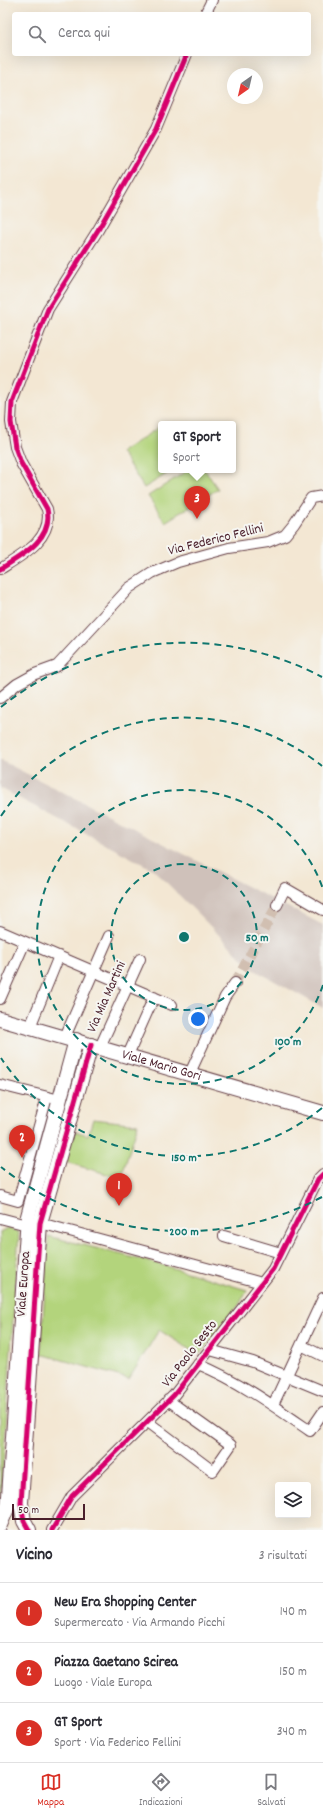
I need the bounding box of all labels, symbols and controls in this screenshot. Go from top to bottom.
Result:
search box [12,12,311,56]
icon: search [26,23,48,45]
text: Cerca qui [58,23,110,45]
north arrow [227,68,263,104]
popup [158,421,236,473]
text: GT Sport [173,427,221,449]
text: Sport [173,449,200,468]
pin: 3 [184,486,210,519]
street label: Via Federico Fellini [166,518,266,562]
centre of rings [177,930,191,944]
text: 50 m [245,930,269,947]
street label: Via Mia Martini [82,958,132,1036]
your location [188,1009,208,1029]
text: 100 m [275,1034,301,1051]
street label: Viale Mario Gori [119,1045,204,1087]
pin: 2 [9,1125,35,1158]
text: 150 m [171,1150,197,1167]
pin: 1 [106,1173,132,1206]
text: 200 m [169,1224,199,1241]
street label: Viale Europa [12,1250,36,1317]
street label: Via Paolo Sesto [157,1316,223,1392]
map controls [275,1482,311,1518]
button: layers [275,1482,311,1518]
scale bar [12,1502,85,1521]
text: 50 m [18,1503,39,1519]
text: Vicino [16,1544,53,1568]
text: 3 risultati [259,1547,307,1566]
text: New Era Shopping Center [54,1592,196,1614]
text: 1 [28,1603,30,1622]
text: 140 m [280,1603,307,1622]
text: Supermercato · Via Armando Picchi [54,1614,225,1633]
text: Piazza Gaetano Scirea [54,1652,178,1674]
text: 2 [26,1663,32,1682]
text: 150 m [279,1663,307,1682]
text: Luogo · Viale Europa [54,1674,152,1693]
text: GT Sport [54,1712,102,1734]
text: 3 [26,1723,32,1742]
text: 340 m [277,1723,307,1742]
text: Sport · Via Federico Fellini [54,1734,181,1753]
tab: Mappa [37,1771,64,1811]
tab: Indicazioni [139,1771,182,1811]
tab: Salvati [257,1771,286,1811]

